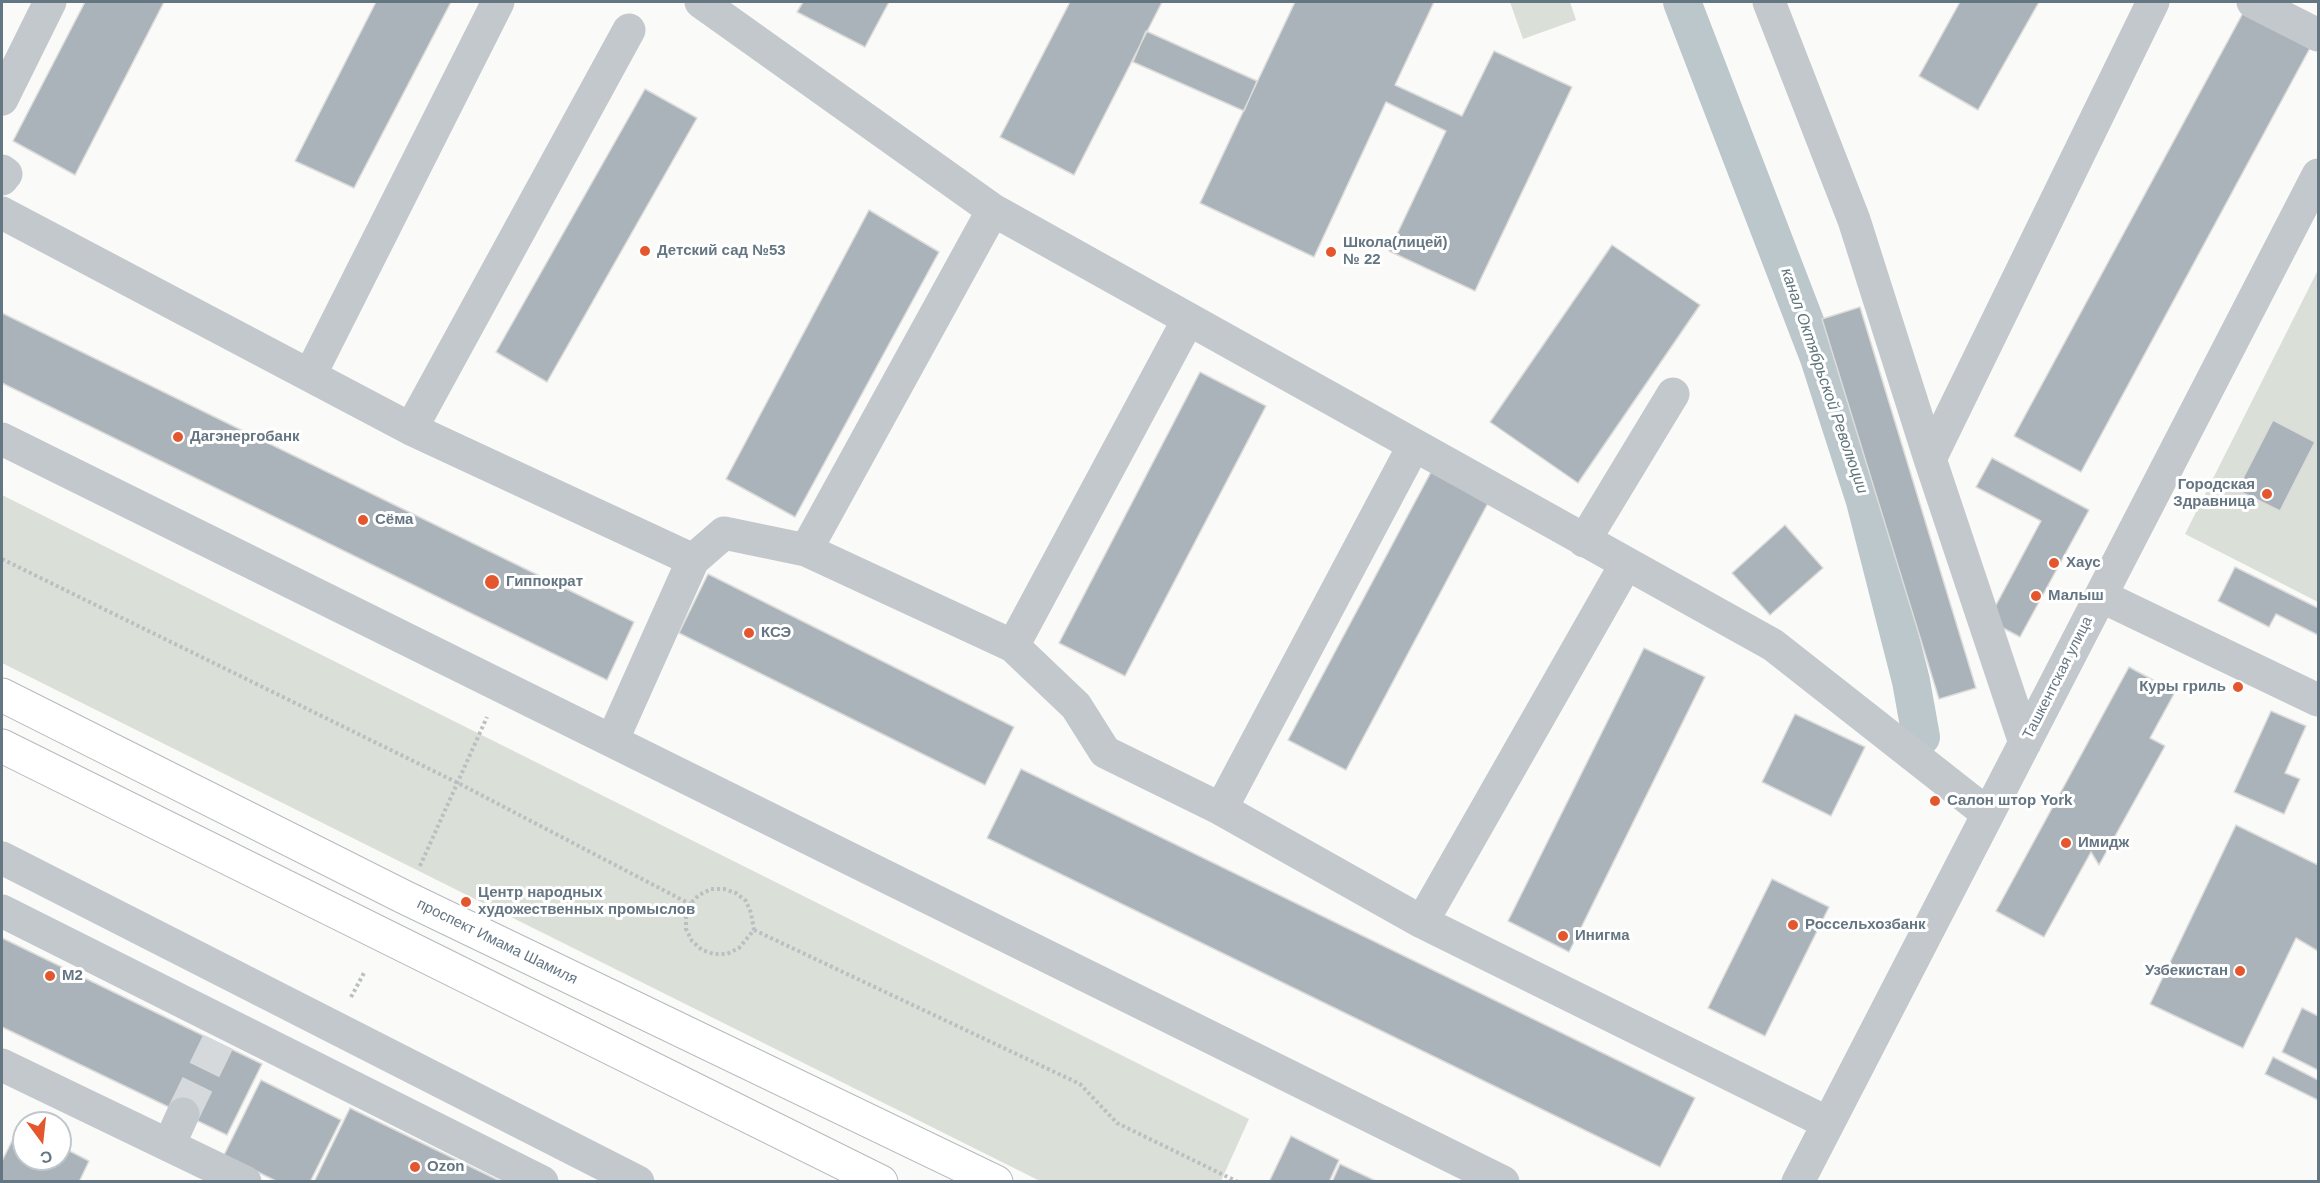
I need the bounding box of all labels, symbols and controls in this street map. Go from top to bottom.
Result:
place label: Школа(лицей) № 22 [1343,234,1448,269]
place label: Детский сад №53 [657,242,786,260]
marker: Детский сад №53 [638,244,652,258]
marker: Школа(лицей) № 22 [1324,245,1338,259]
water label: канал Октябрьской Революции [1776,266,1872,496]
place label: Дагэнергобанк [190,428,300,446]
marker: Дагэнергобанк [171,430,185,444]
place label: Городская Здравница [2173,476,2255,511]
marker: Городская Здравница [2260,487,2274,501]
place label: Сёма [375,511,413,529]
marker: Сёма [356,513,370,527]
place label: Хаус [2066,554,2101,572]
marker: Хаус [2047,556,2061,570]
marker: Гиппократ [483,573,501,591]
place label: Гиппократ [506,573,583,591]
place label: Малыш [2048,587,2104,605]
marker: Малыш [2029,589,2043,603]
street label: Ташкентская улица [2019,614,2097,742]
place label: КСЭ [761,624,791,642]
marker: КСЭ [742,626,756,640]
place label: Куры гриль [2139,678,2226,696]
marker: Куры гриль [2231,680,2245,694]
place label: Салон штор York [1947,792,2072,810]
marker: Салон штор York [1928,794,1942,808]
place label: Имидж [2078,834,2129,852]
marker: Имидж [2059,836,2073,850]
place label: Центр народных художественных промыслов [478,884,695,919]
street label: проспект Имама Шамиля [414,895,580,989]
marker: Центр народных художественных промыслов [459,895,473,909]
place label: Россельхозбанк [1805,916,1926,934]
marker: Россельхозбанк [1786,918,1800,932]
place label: Инигма [1575,927,1630,945]
marker: Инигма [1556,929,1570,943]
place label: Узбекистан [2145,962,2228,980]
marker: Узбекистан [2233,964,2247,978]
place label: М2 [62,967,83,985]
marker: М2 [43,969,57,983]
north arrow [12,1111,72,1171]
text: С [38,1147,54,1167]
place label: Ozon [427,1158,464,1176]
marker: Ozon [408,1160,422,1174]

